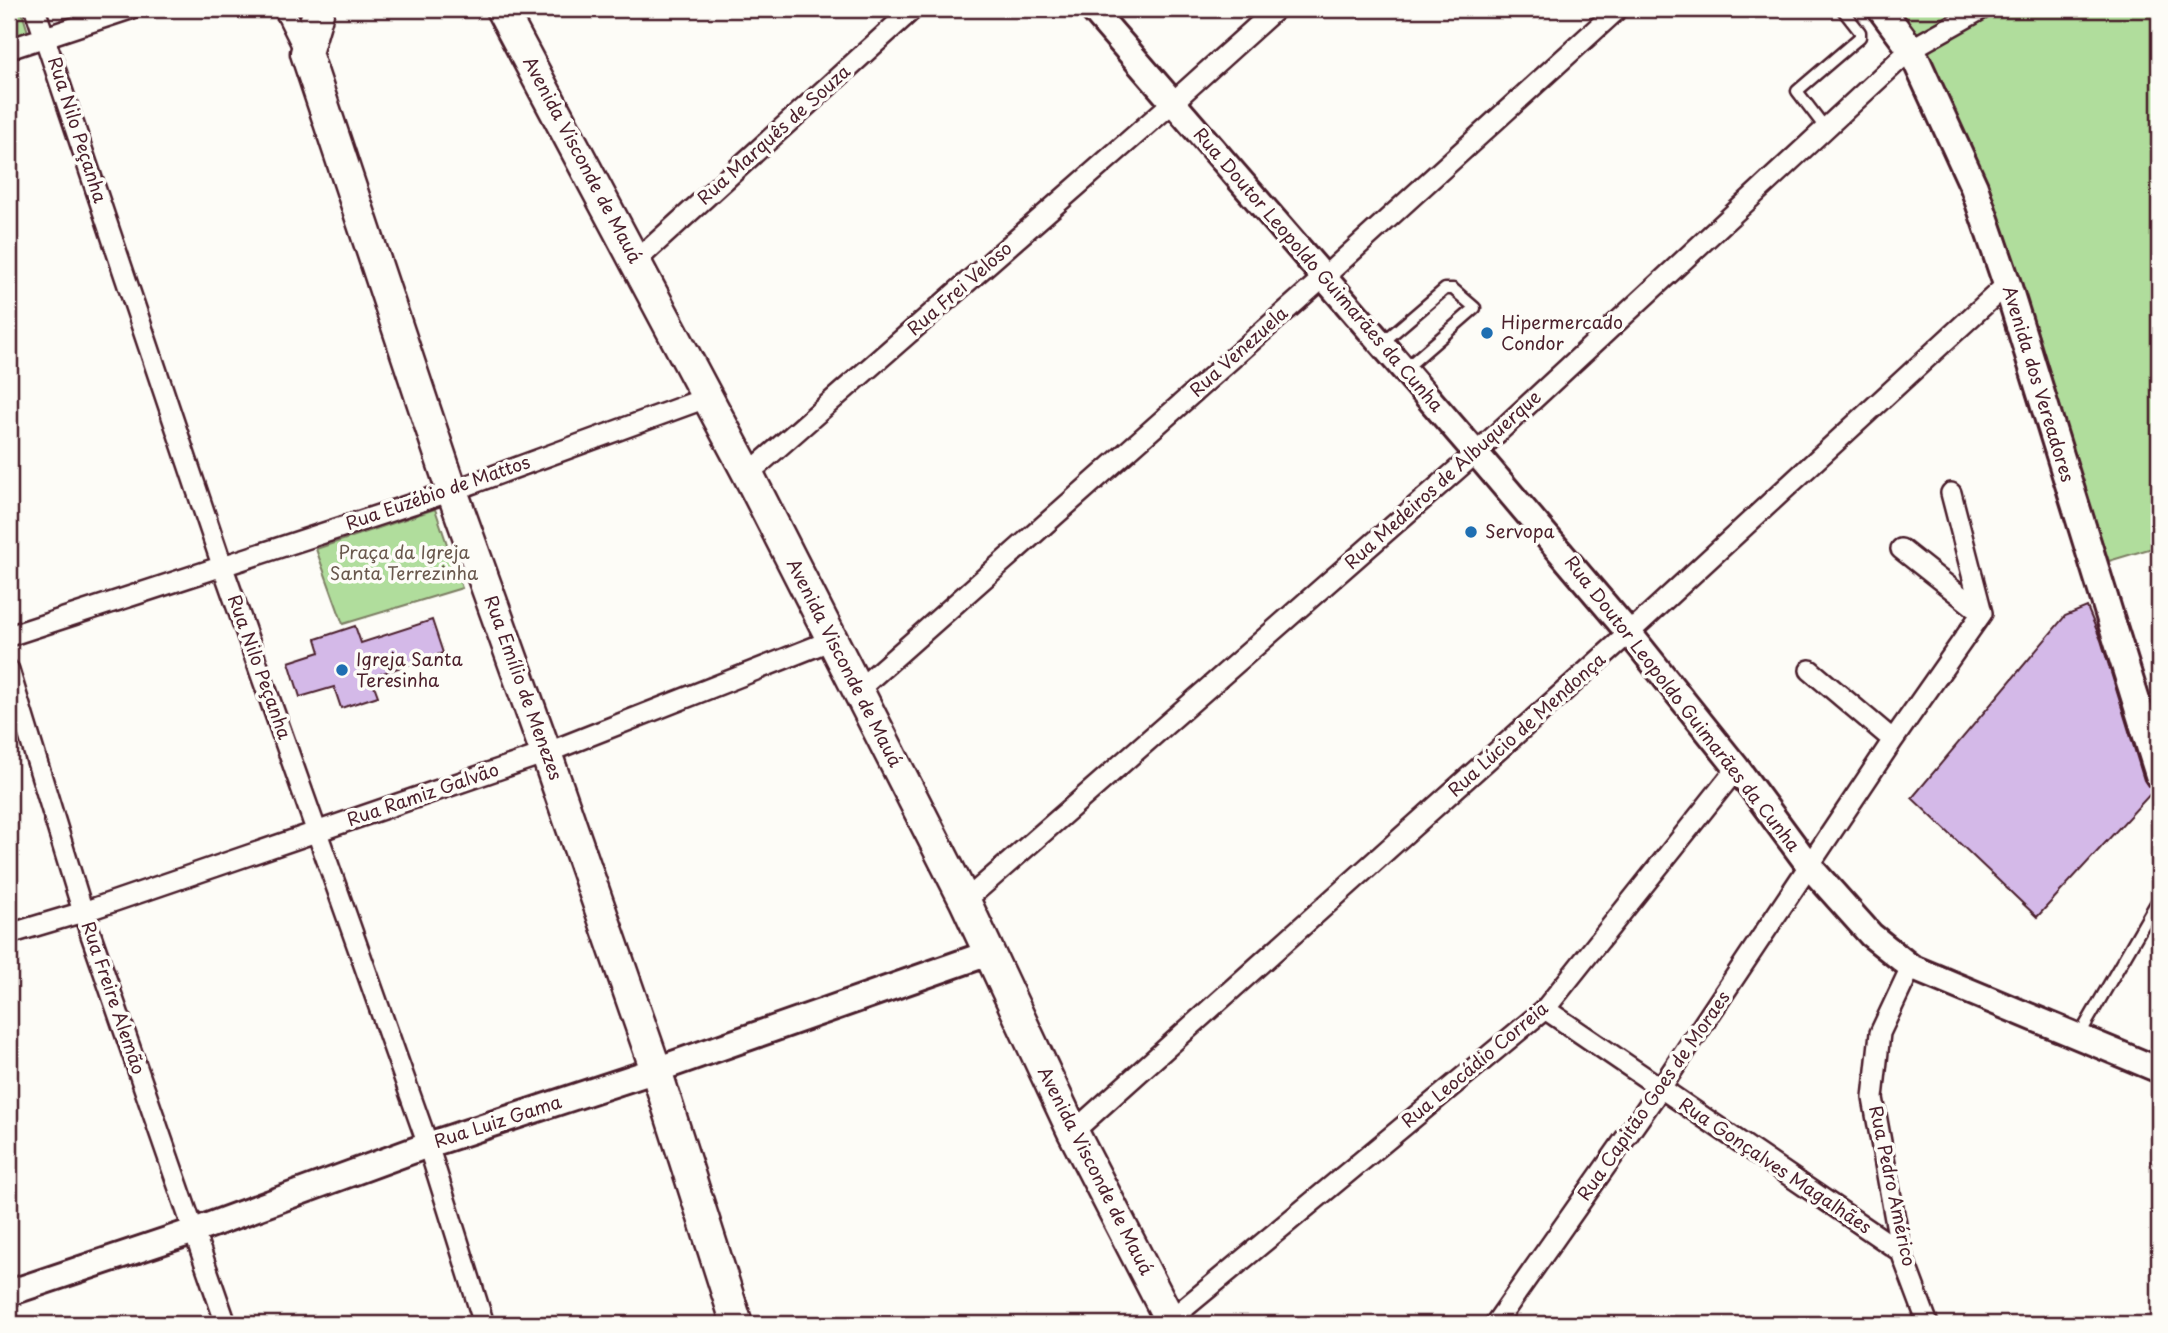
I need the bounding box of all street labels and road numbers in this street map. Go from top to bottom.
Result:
street label: Avenida Visconde de Mauá [517,51,650,268]
street label: Rua Nilo Peçanha [42,53,115,207]
street label: Rua Marquês de Souza [690,57,856,210]
street label: Rua Doutor Leopoldo Guimarães da Cunha [1188,121,1451,418]
street label: Rua Frei Veloso [901,235,1017,341]
street label: Avenida dos Vereadores [1997,282,2082,485]
street label: Rua Venezuela [1183,299,1294,402]
street label: Rua Medeiros de Albuquerque [1338,383,1546,575]
street label: Rua Euzébio de Mattos [342,447,533,536]
street label: Rua Doutor Leopoldo Guimarães da Cunha [1559,549,1808,857]
street label: Avenida Visconde de Mauá [781,553,910,772]
street label: Rua Nilo Peçanha [222,590,299,743]
street label: Rua Emílio de Menezes [478,591,570,784]
street label: Rua Lúcio de Mendonça [1441,645,1611,802]
street label: Rua Ramiz Galvão [343,755,502,832]
street label: Rua Freire Alemão [76,917,153,1078]
street label: Rua Capitão Goes de Moraes [1570,985,1736,1205]
street label: Rua Leocádio Correia [1395,994,1553,1133]
street label: Avenida Visconde de Mauá [1032,1061,1161,1280]
street label: Rua Luiz Gama [430,1087,565,1154]
street label: Rua Gonçalves Magalhães [1674,1090,1878,1239]
street label: Rua Pedro Américo [1863,1103,1924,1269]

